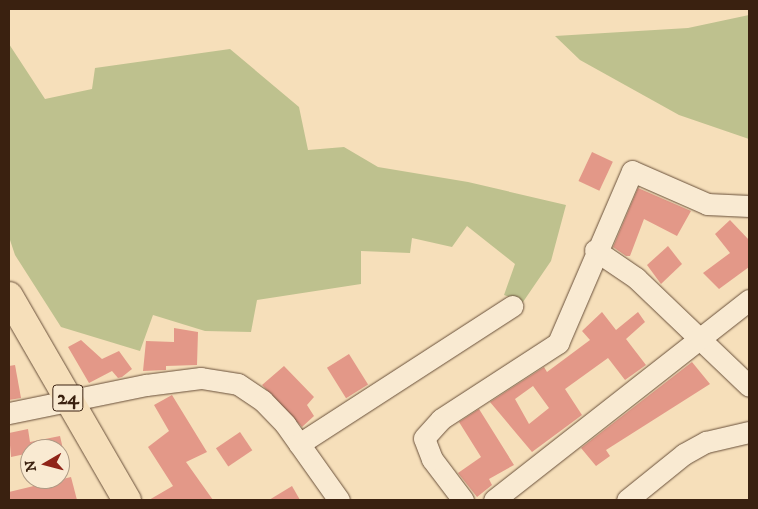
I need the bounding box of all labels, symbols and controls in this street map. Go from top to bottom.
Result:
road number: 24 [52,380,84,416]
north arrow [20,439,70,489]
text: N [21,459,41,473]

